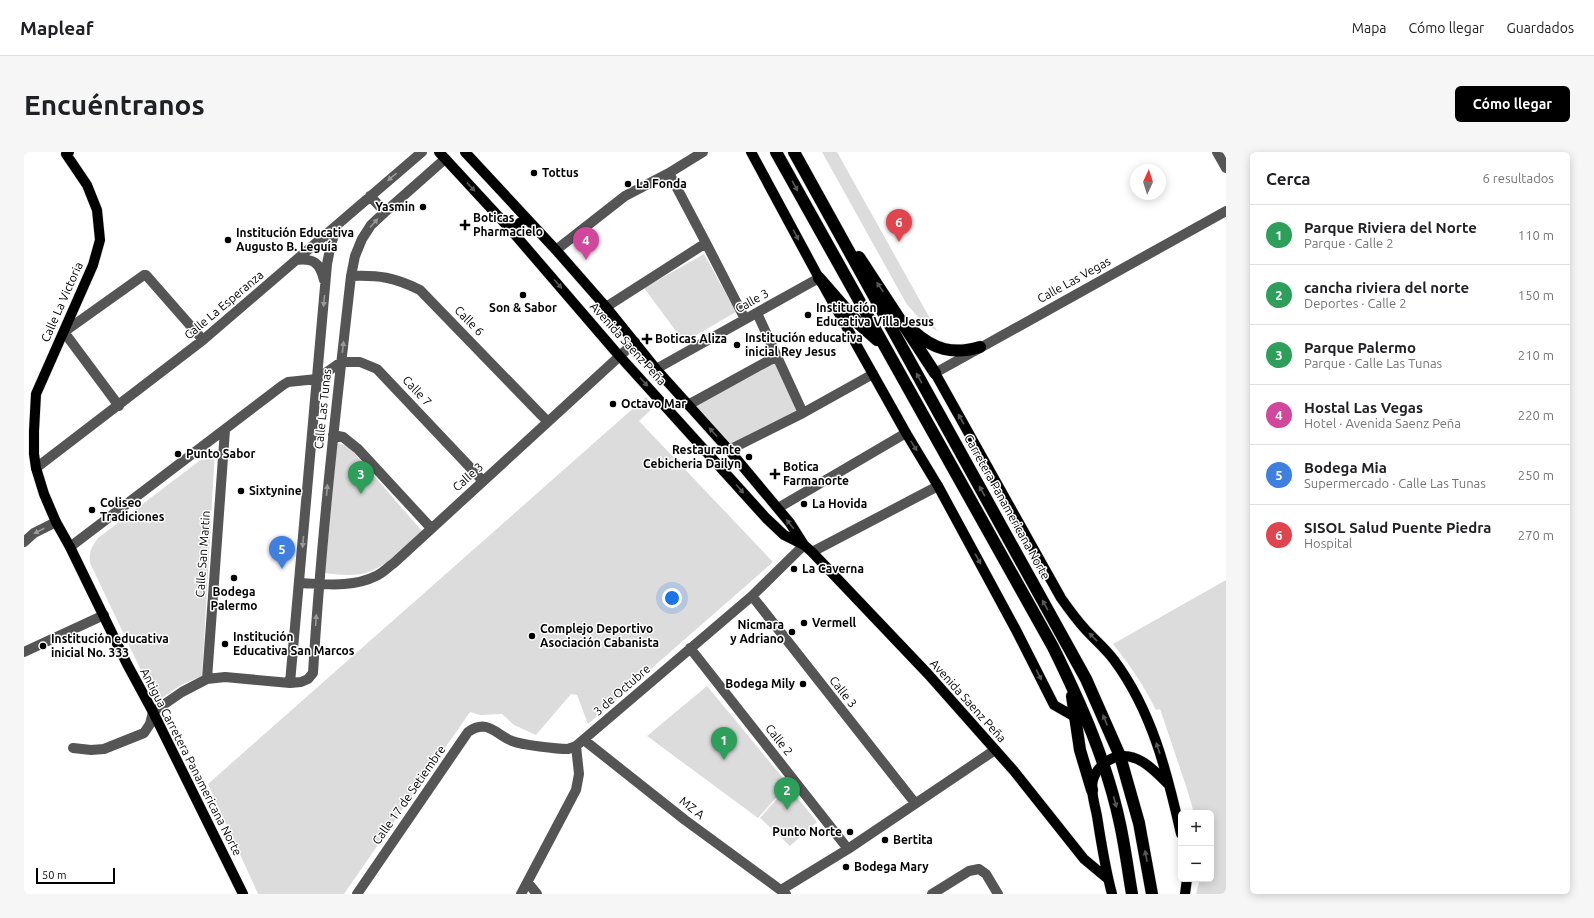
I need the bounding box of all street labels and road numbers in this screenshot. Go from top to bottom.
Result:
street label: Calle Las Vegas [1035,254,1113,305]
street label: Calle La Victoria [38,260,85,344]
street label: Calle La Esperanza [182,268,266,341]
street label: Calle 3 [733,286,771,315]
street label: Avenida Saenz Peña [588,300,669,388]
street label: Calle 6 [452,303,487,338]
street label: Calle Las Tunas [312,368,333,450]
street label: Calle 7 [400,373,434,408]
street label: Carretera Panamericana Norte [962,432,1053,581]
street label: Calle 3 [450,460,485,493]
street label: Calle San Martin [193,510,212,598]
street label: Avenida Saenz Peña [928,657,1009,745]
street label: 3 de Octubre [591,662,653,718]
street label: Antigua Carretera Panamericana Norte [138,666,245,858]
street label: Calle 3 [827,674,860,710]
street label: Calle 2 [763,722,796,758]
street label: Calle 17 de Setiembre [370,743,448,847]
street label: MZ A [677,794,707,821]

